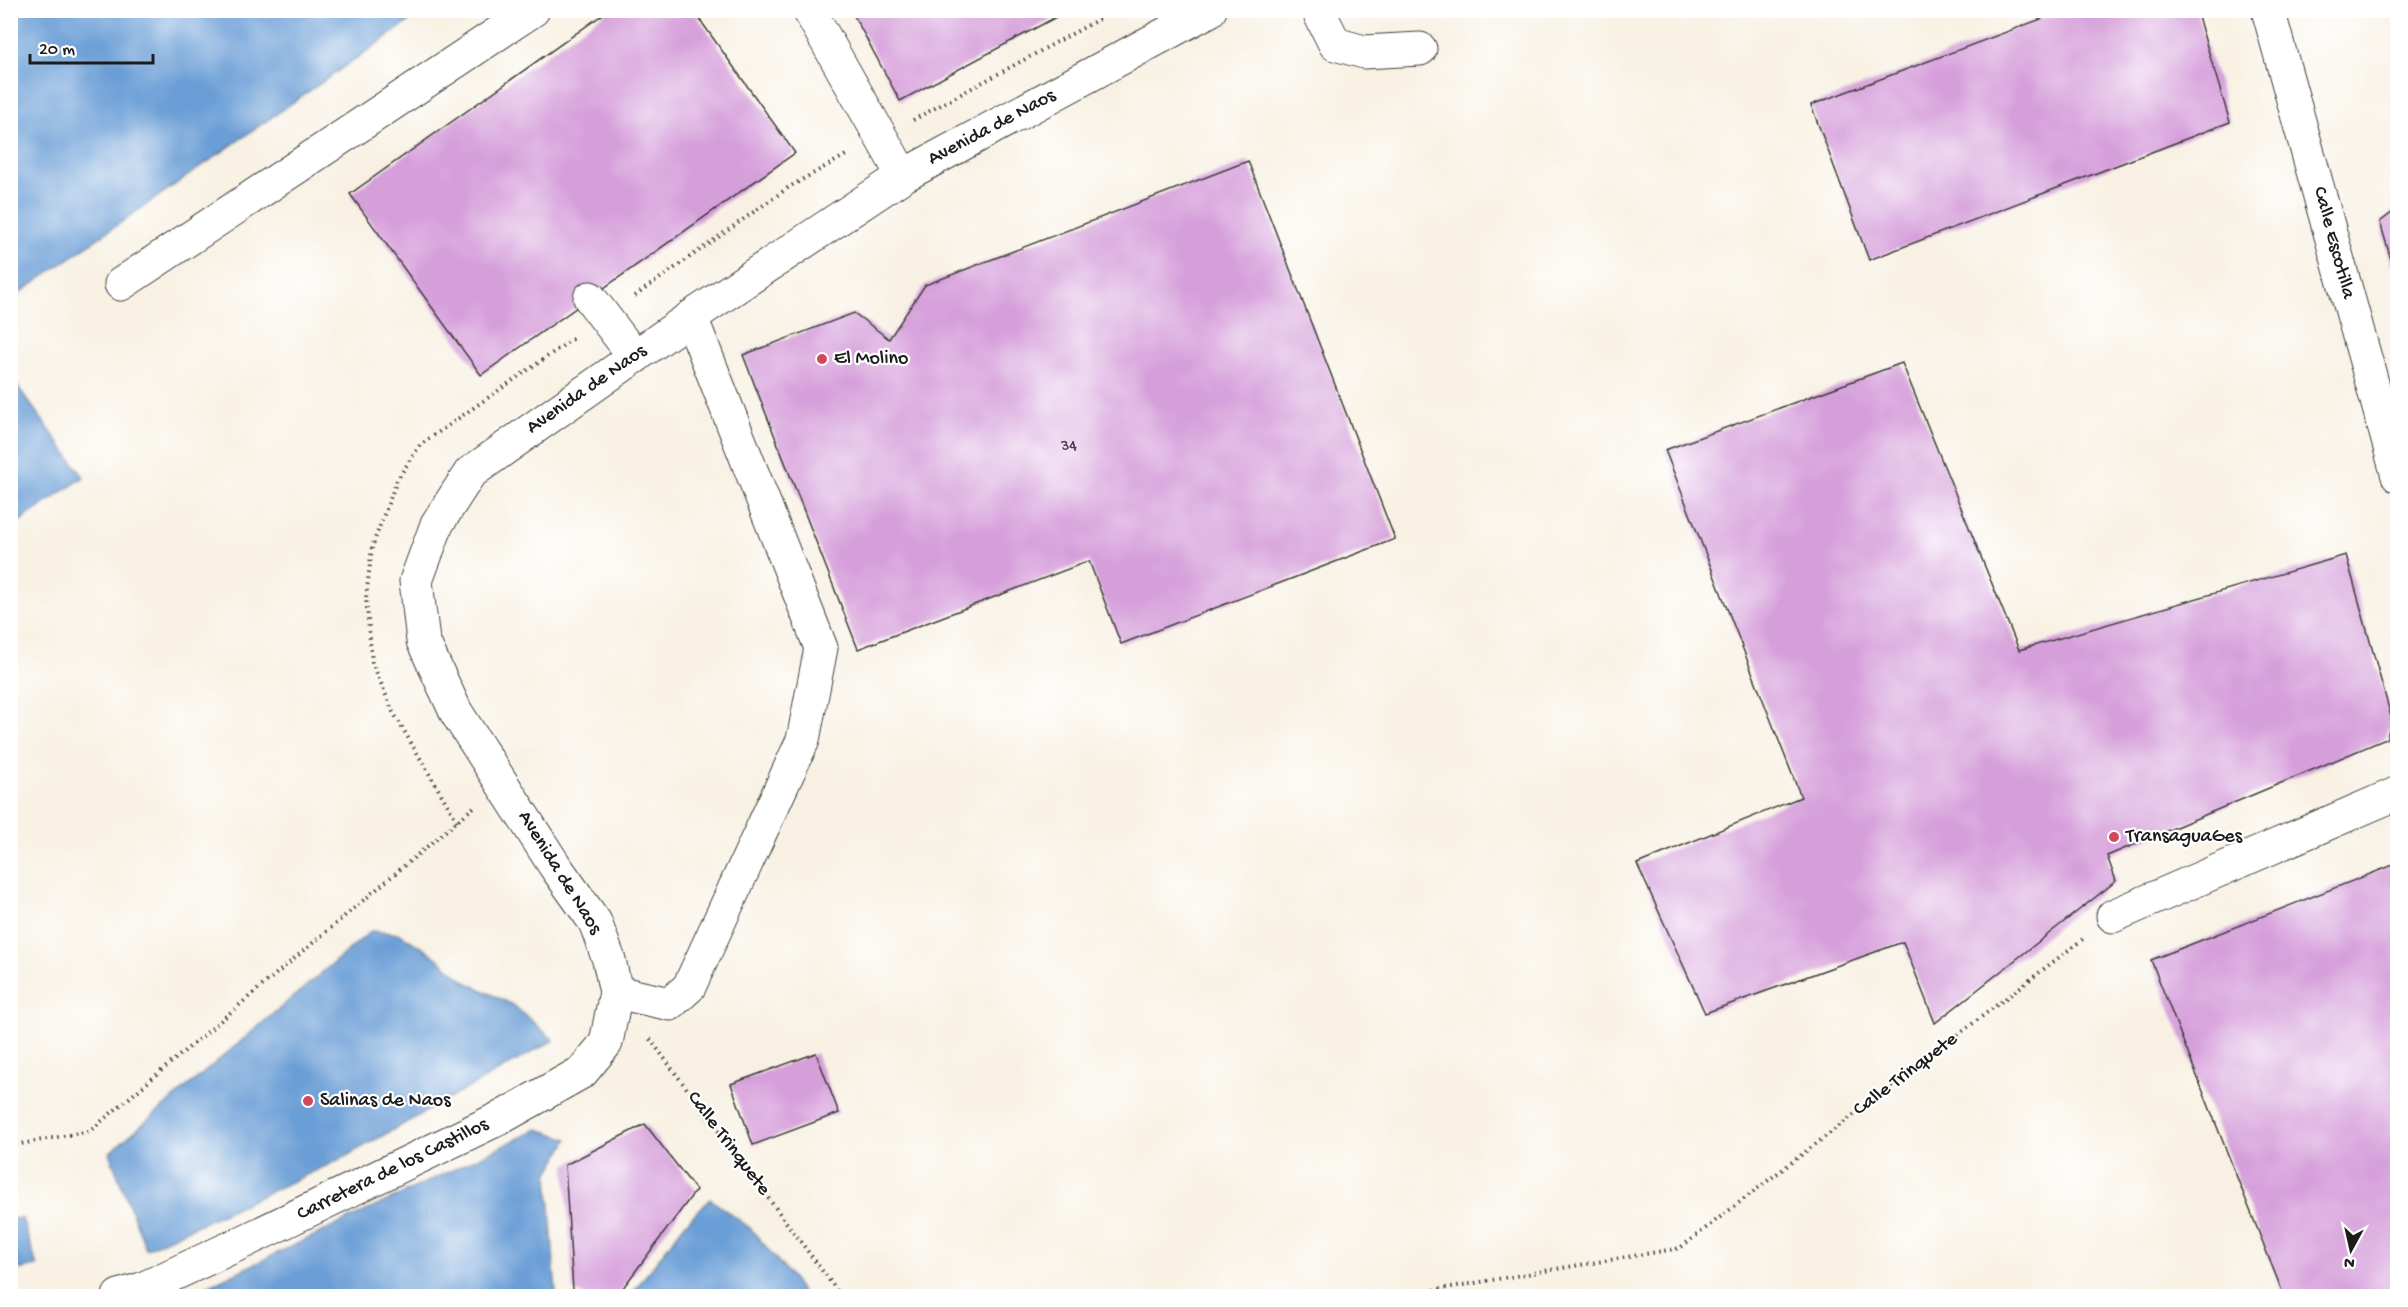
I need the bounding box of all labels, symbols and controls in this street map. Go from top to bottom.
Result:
scale bar [30,27,153,65]
text: 20 m [39,40,75,61]
street label: Avenida de Naos [924,84,1060,171]
street label: Calle Escotilla [2307,184,2359,302]
street label: Avenida de Naos [523,340,652,440]
place label: El Molino [834,348,908,371]
marker: El Molino [815,352,829,366]
house number: 34 [1060,438,1077,457]
street label: Avenida de Naos [512,807,606,939]
place label: TransaguaGes [2125,826,2243,849]
marker: TransaguaGes [2107,830,2121,844]
street label: Calle Trinquete [1849,1028,1963,1122]
street label: Calle Trinquete [681,1087,775,1201]
place label: Salinas de Naos [320,1090,451,1113]
marker: Salinas de Naos [301,1094,315,1108]
street label: Carretera de los Castillos [294,1113,493,1226]
north arrow [2321,1220,2381,1280]
text: N [2342,1251,2356,1272]

